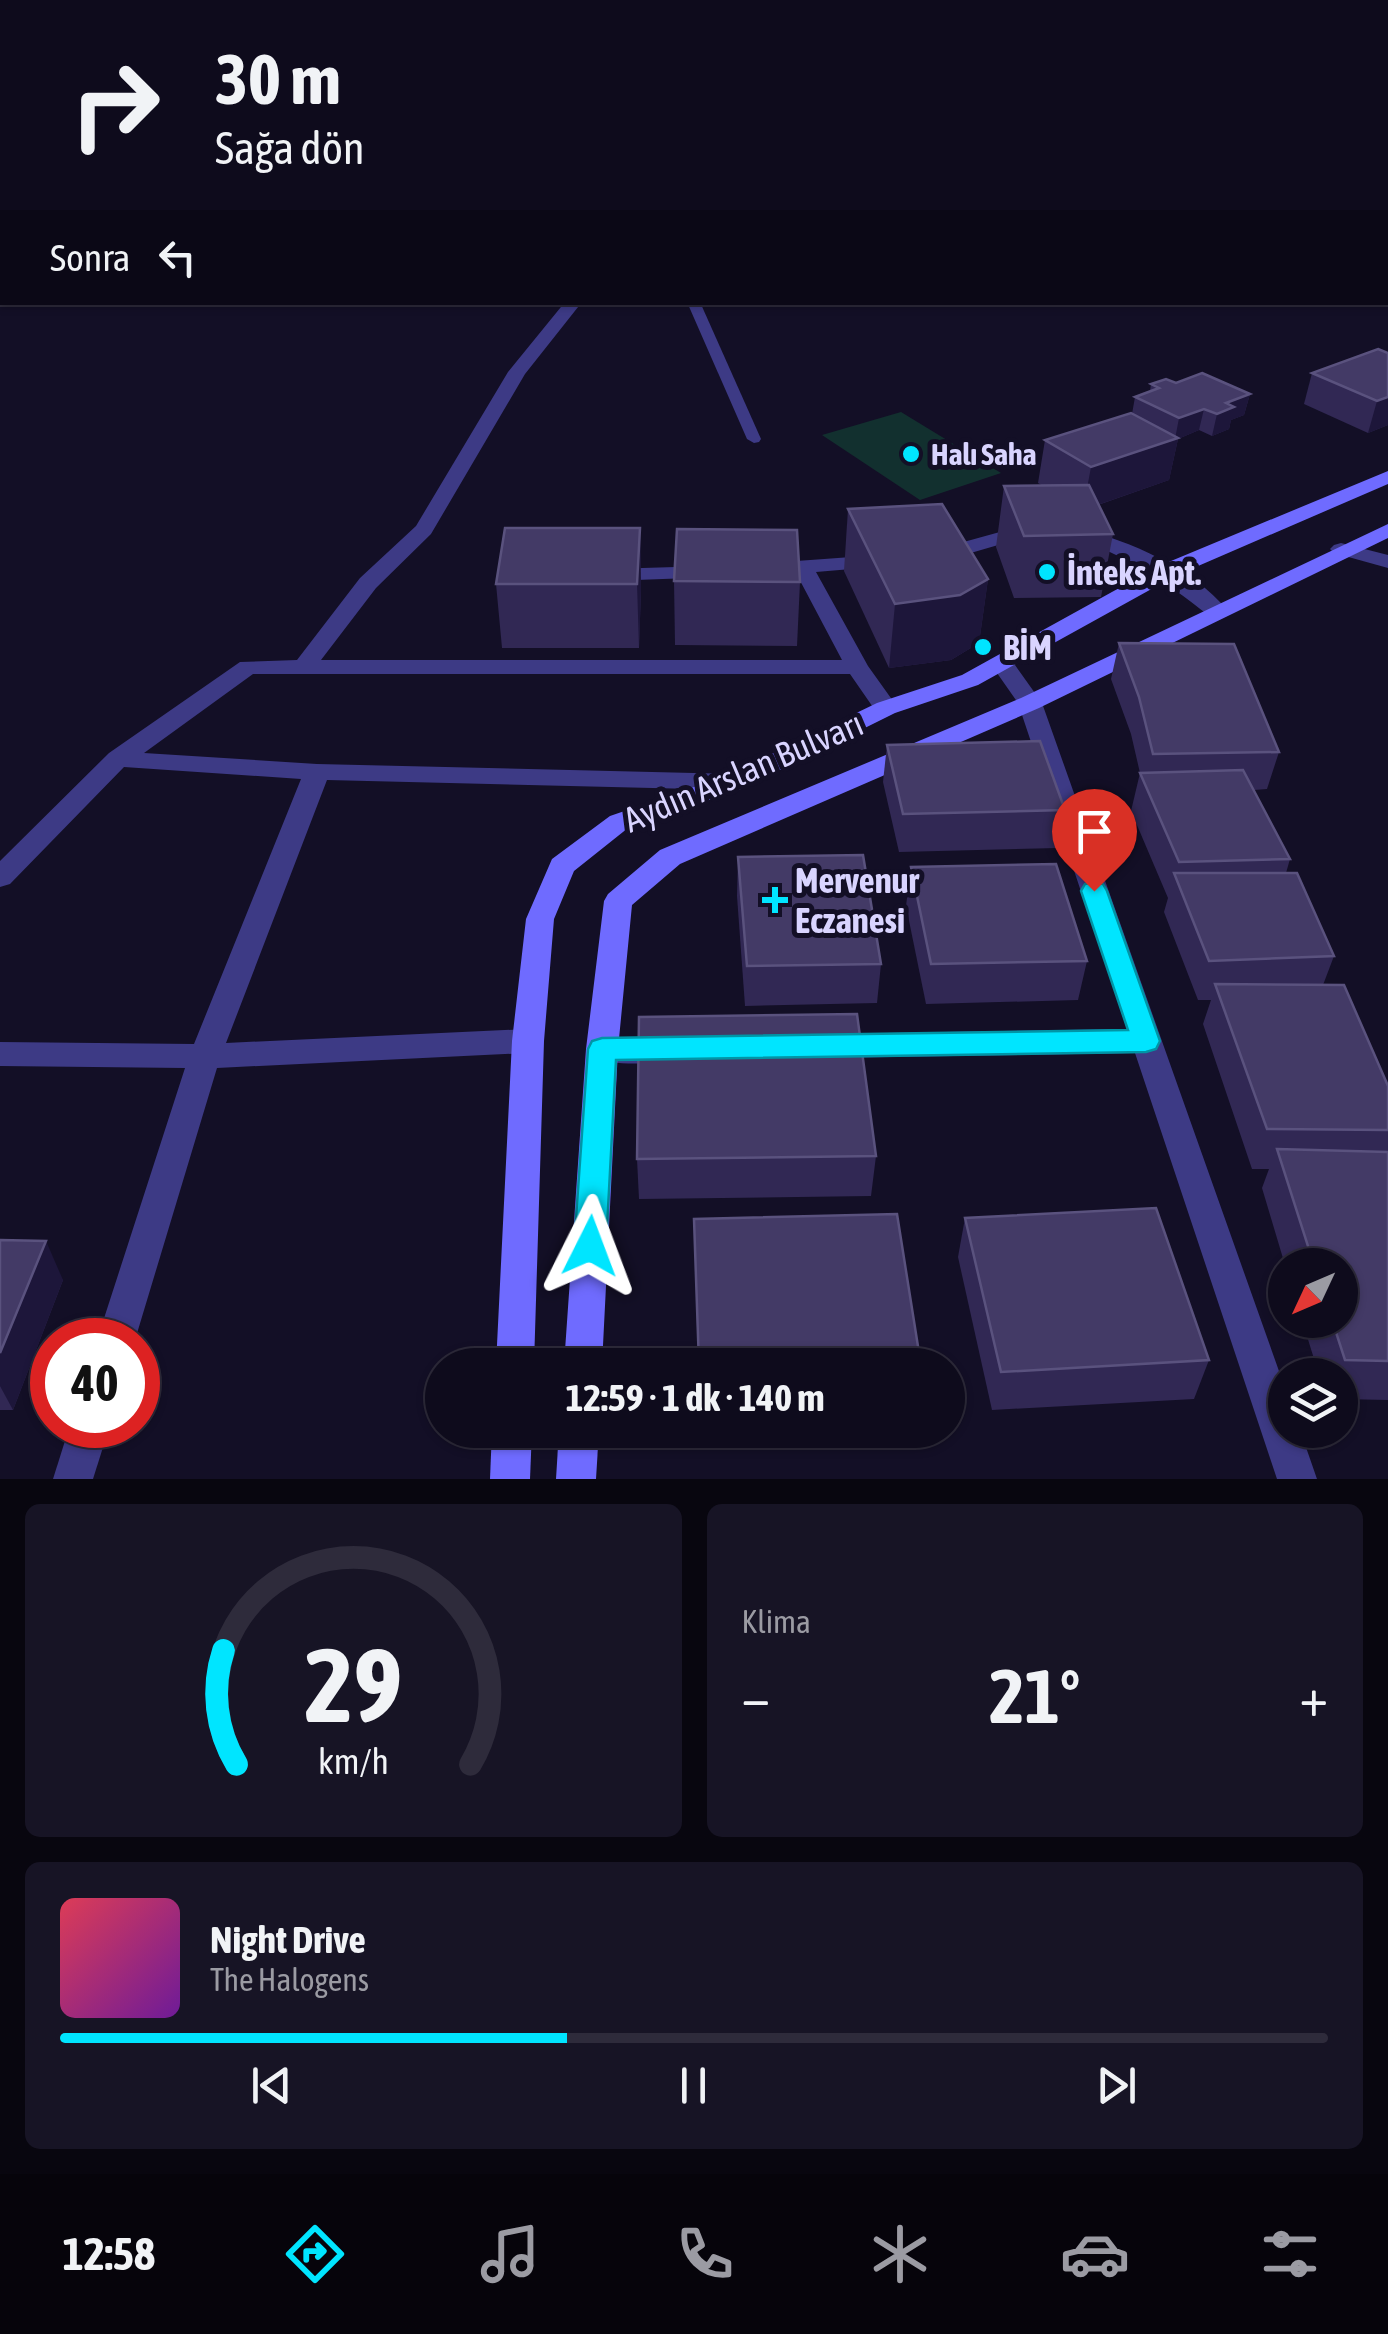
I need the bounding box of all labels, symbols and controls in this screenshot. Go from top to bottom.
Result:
text: 30 m [215,39,341,119]
icon: right [50,40,180,170]
text: Sağa dön [215,122,365,174]
icon: left [150,230,205,285]
text: Sonra [50,236,130,279]
place label: Halı Saha [931,437,1036,471]
marker: Halı Saha [900,443,922,465]
place label: İnteks Apt. [1067,552,1201,592]
marker: İnteks Apt. [1036,561,1058,583]
place label: BİM [1003,627,1052,667]
marker: BİM [972,636,994,658]
street label: Aydın Arslan Bulvarı [617,703,869,839]
pin [1052,789,1137,892]
icon: arrive [1067,804,1122,859]
place label: Mervenur Eczanesi [795,860,920,940]
marker: Mervenur Eczanesi [764,889,786,911]
position arrow [538,1194,642,1298]
north arrow [1268,1248,1358,1338]
map controls [1268,1248,1358,1448]
speed limit sign: 40 [30,1318,160,1448]
button: layers [1268,1358,1358,1448]
text: 12:59 · 1 dk · 140 m [565,1376,825,1419]
text: Klima [742,1603,811,1640]
text: 29 [304,1625,402,1744]
text: 21° [989,1653,1080,1739]
text: − [742,1665,770,1728]
text: + [1299,1665,1328,1728]
text: km/h [318,1741,389,1782]
text: Night Drive [210,1918,366,1961]
text: The Halogens [210,1961,369,1998]
icon: previous [244,2058,299,2113]
icon: pause [666,2058,721,2113]
icon: next [1089,2058,1144,2113]
icon: directions [280,2219,350,2289]
icon: music [475,2219,545,2289]
icon: phone [670,2219,740,2289]
icon: climate [865,2219,935,2289]
icon: car [1060,2219,1130,2289]
icon: filters [1255,2219,1325,2289]
text: 12:58 [63,2228,155,2280]

